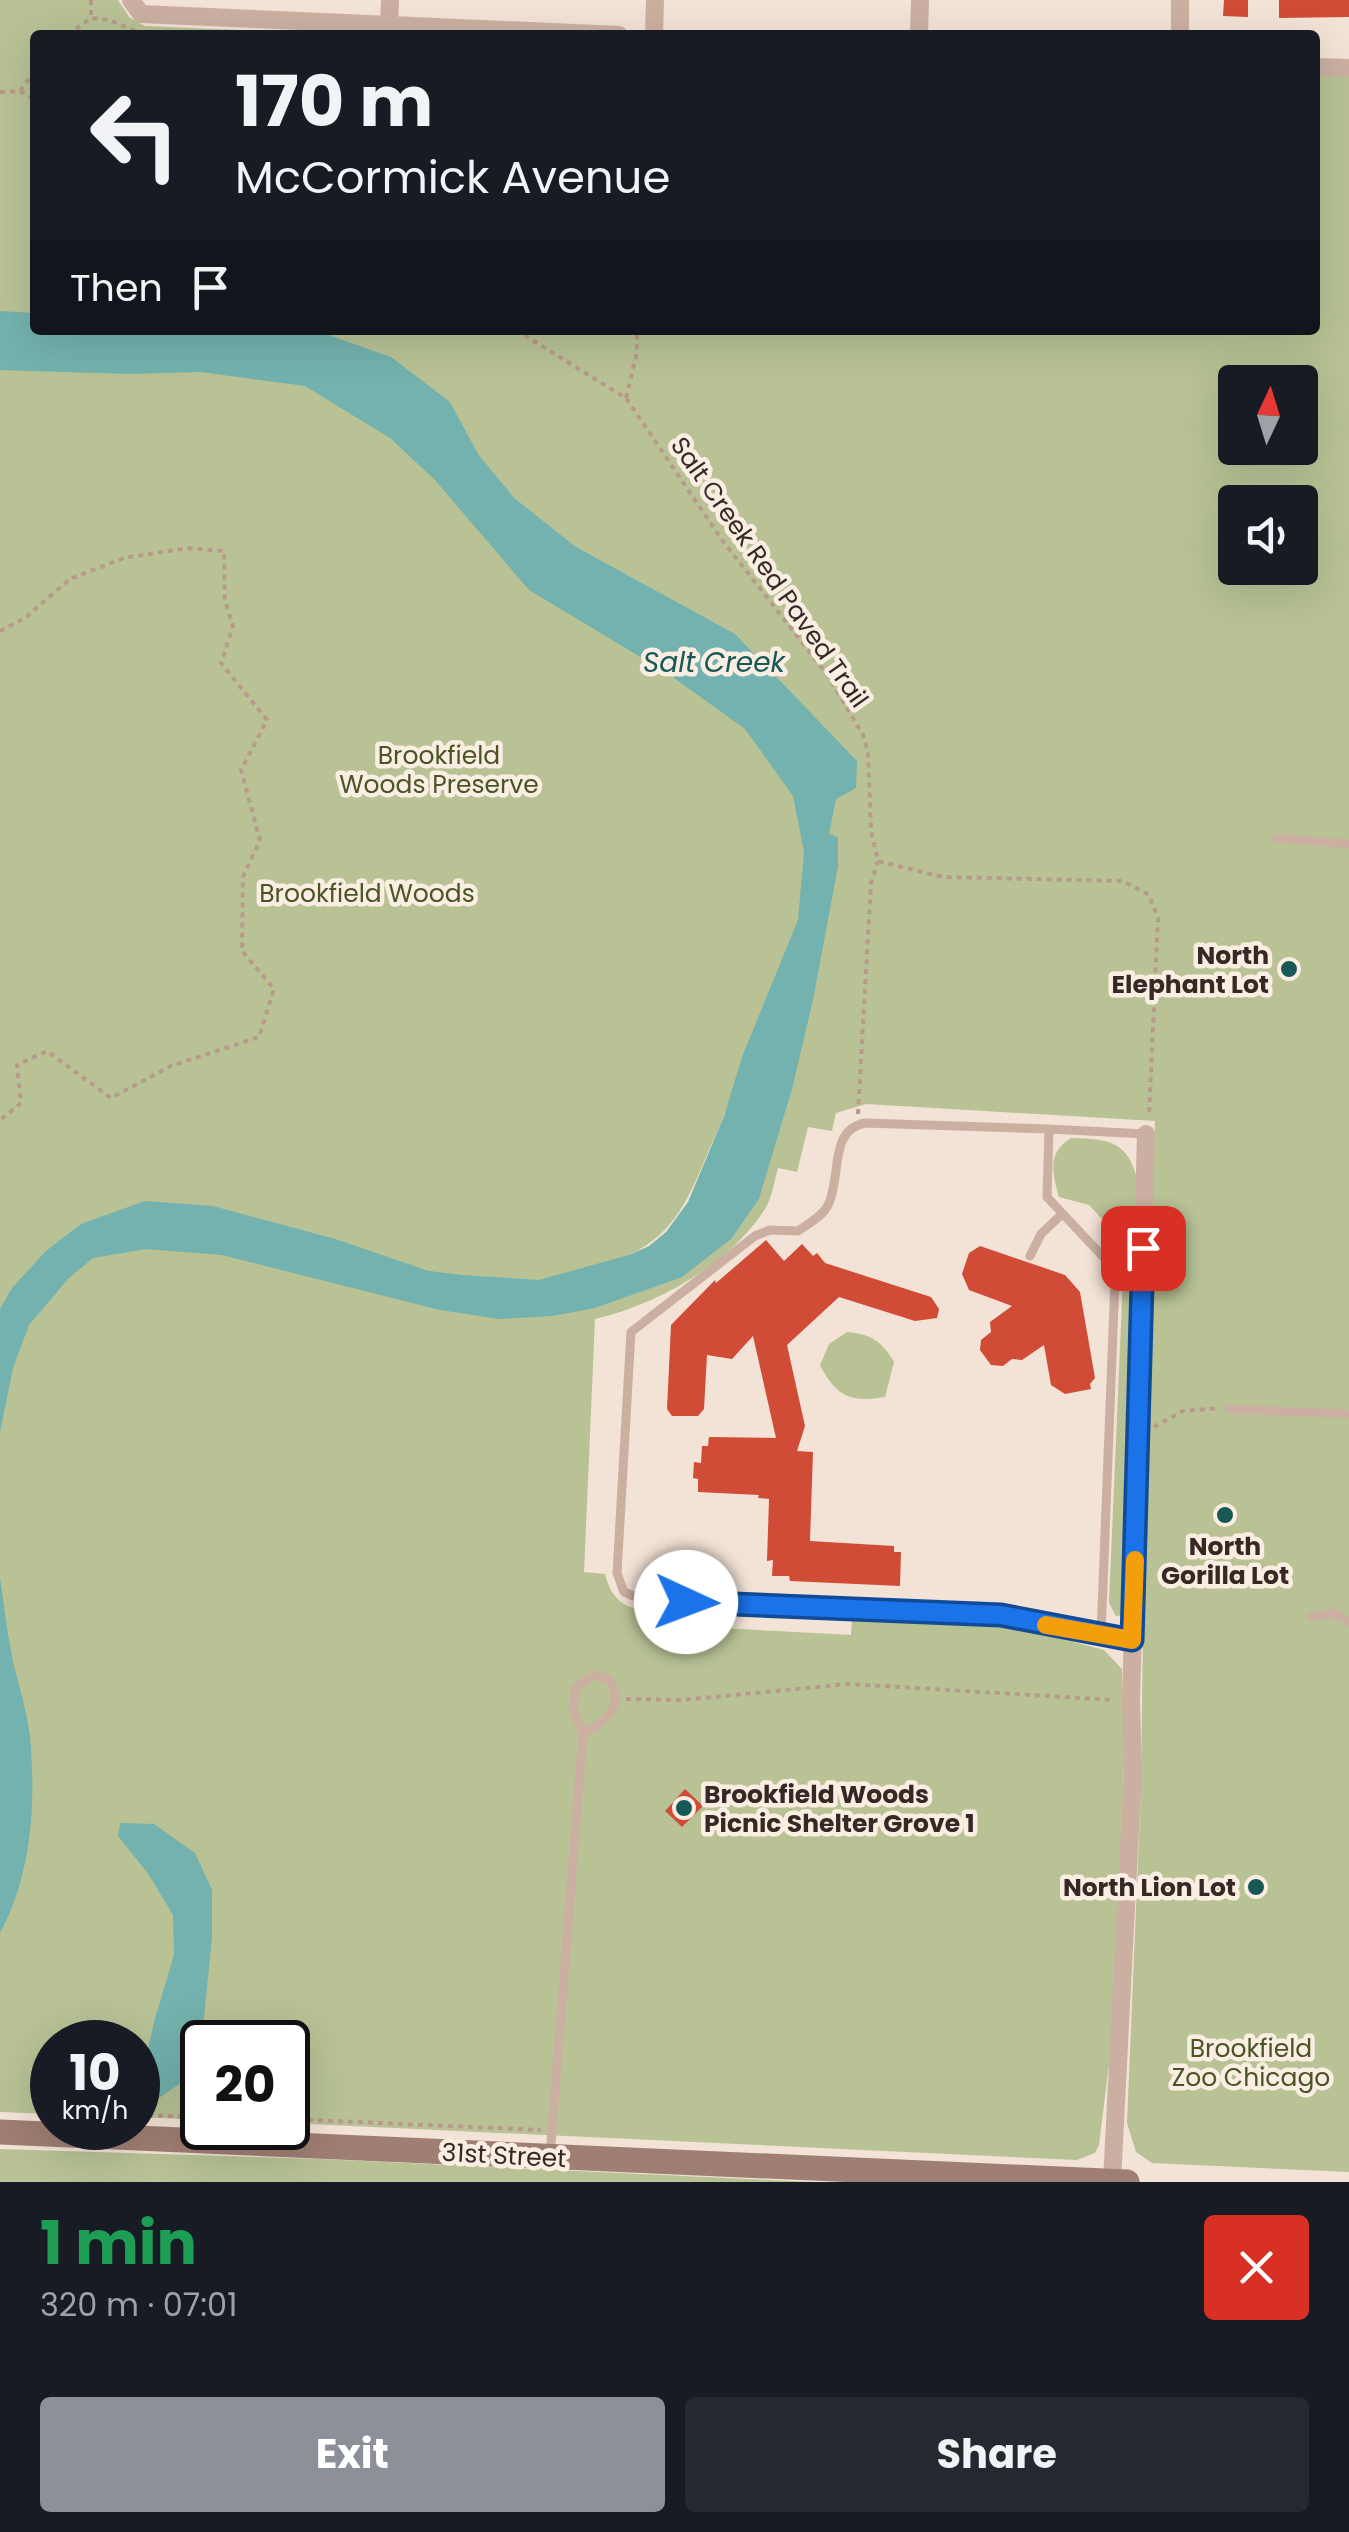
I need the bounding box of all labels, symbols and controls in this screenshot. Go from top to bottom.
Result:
text: 170 m [235,52,433,151]
icon: left [70,70,200,200]
text: McCormick Avenue [235,146,670,209]
icon: arrive [183,260,238,315]
text: Then [70,261,163,314]
north arrow [1218,365,1318,465]
map controls [1218,365,1318,585]
street label: Salt Creek Red Paved Trail [665,431,875,713]
button: sound [1218,485,1318,585]
water label: Salt Creek [643,645,785,679]
park label: Brookfield Woods Preserve [339,738,539,802]
park label: Brookfield Woods [259,876,475,911]
place label: North Elephant Lot [1112,938,1269,1002]
marker: North Elephant Lot [1278,958,1300,980]
pin [1101,1206,1186,1291]
icon: arrive [1116,1221,1171,1276]
marker: North Gorilla Lot [1214,1504,1236,1526]
place label: North Gorilla Lot [1161,1529,1289,1593]
position arrow [634,1550,738,1654]
place label: Brookfield Woods Picnic Shelter Grove 1 [704,1777,975,1841]
marker: Brookfield Woods Picnic Shelter Grove 1 [673,1797,695,1819]
place label: North Lion Lot [1063,1870,1236,1905]
marker: North Lion Lot [1245,1876,1267,1898]
speed limit sign: 20 [180,2020,310,2150]
park label: Brookfield Zoo Chicago [1172,2031,1330,2095]
text: 10 [69,2037,121,2108]
text: km/h [62,2093,128,2128]
street label: 31st Street [441,2135,567,2176]
text: 1 min [40,2201,197,2285]
button: close [1204,2215,1309,2320]
text: 320 m · 07:01 [40,2282,237,2327]
button: Exit [40,2397,665,2512]
button: Share [685,2397,1309,2512]

